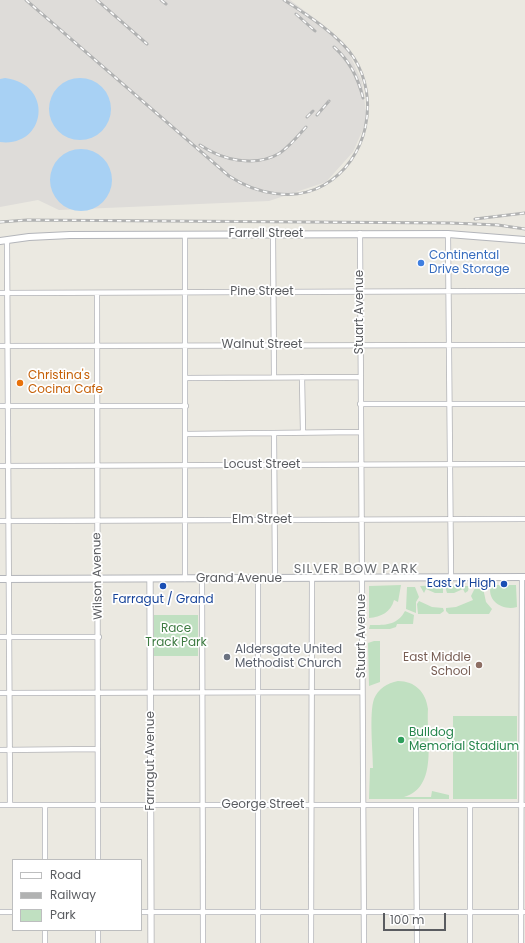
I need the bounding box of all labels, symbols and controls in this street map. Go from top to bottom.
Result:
street label: Farrell Street [229,227,303,241]
place label: Continental Drive Storage [429,249,510,277]
marker: Continental Drive Storage [416,258,426,268]
street label: Stuart Avenue [353,270,367,354]
street label: Pine Street [230,285,294,299]
street label: Walnut Street [222,338,302,352]
place label: Christina's Cocina Cafe [28,369,103,397]
marker: Christina's Cocina Cafe [15,378,25,388]
street label: Locust Street [224,458,300,472]
street label: Elm Street [232,513,292,527]
street label: Wilson Avenue [90,532,106,620]
district label: SILVER BOW PARK [294,562,418,578]
street label: Grand Avenue [196,572,282,586]
place label: East Jr High [427,577,496,591]
marker: East Jr High [499,579,509,589]
marker: Farragut / Grand [158,581,168,591]
place label: Farragut / Grand [112,593,214,607]
street label: Stuart Avenue [355,594,369,678]
park label: Race Track Park [145,622,207,650]
place label: Aldersgate United Methodist Church [235,643,342,671]
place label: East Middle School [403,651,471,679]
marker: Aldersgate United Methodist Church [222,652,232,662]
marker: East Middle School [474,660,484,670]
street label: Farragut Avenue [144,711,158,811]
place label: Bulldog Memorial Stadium [409,726,519,754]
marker: Bulldog Memorial Stadium [396,735,406,745]
street label: George Street [222,798,304,812]
legend [12,859,142,931]
text: Road [50,866,81,883]
text: Railway [50,886,96,903]
scale bar [385,905,448,931]
text: Park [50,906,76,923]
text: 100 m [390,911,424,928]

